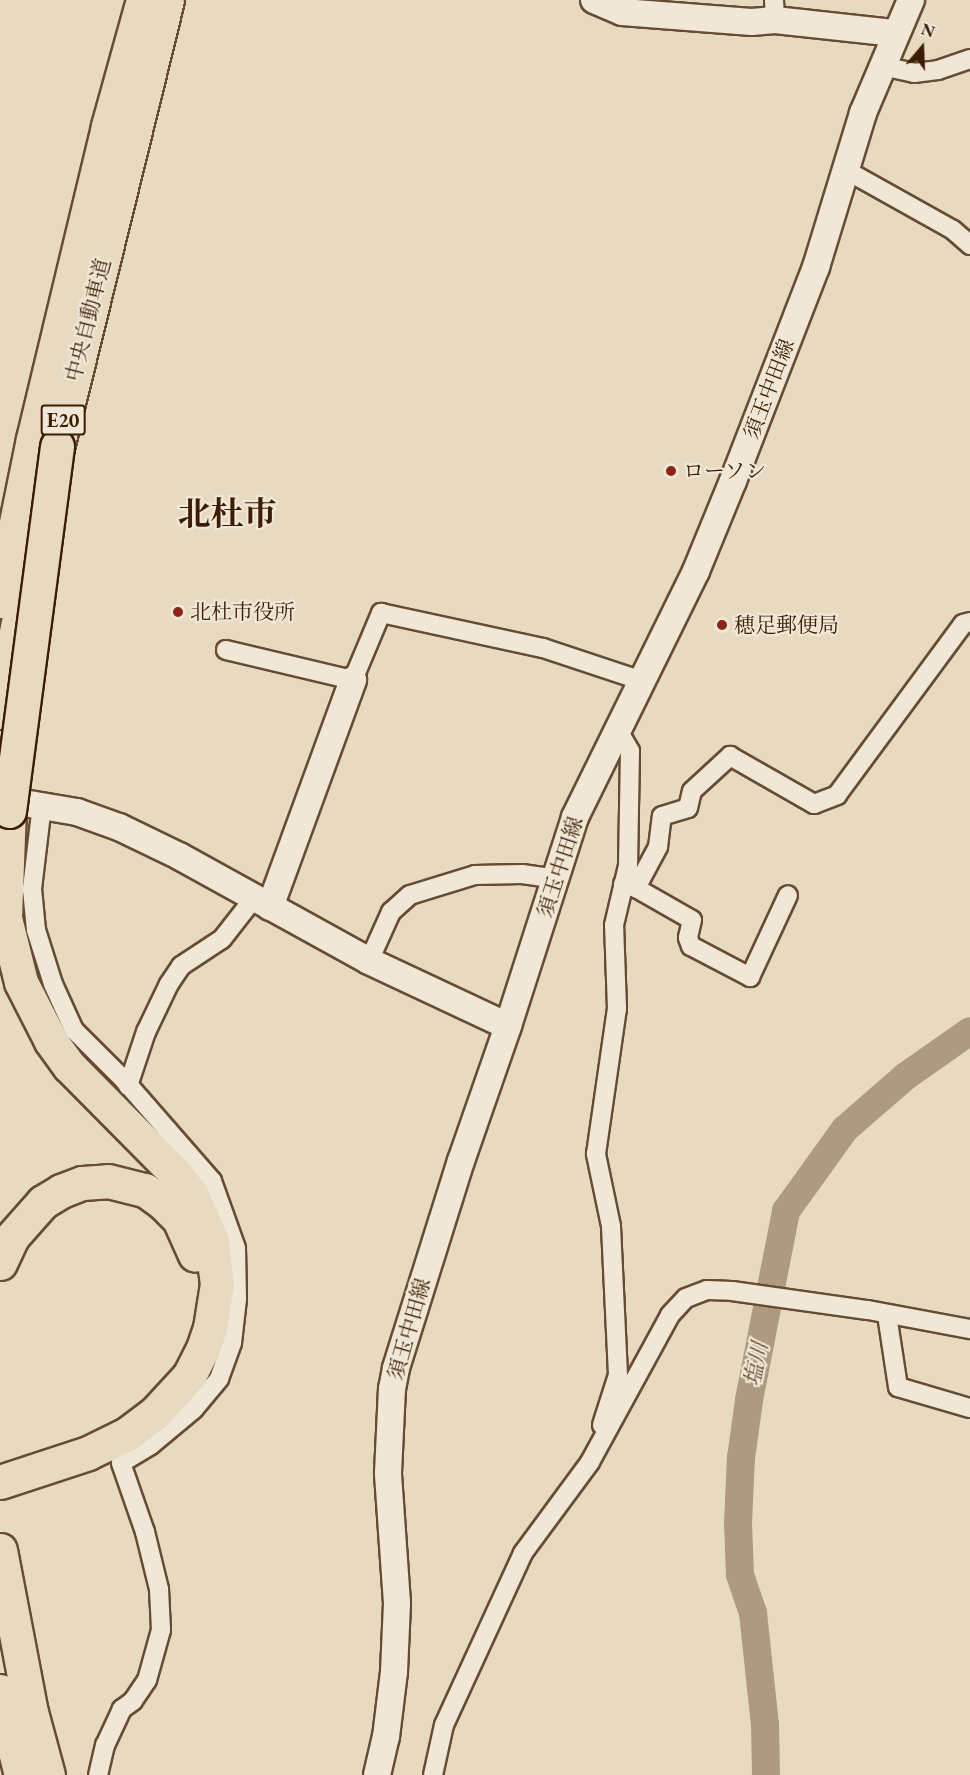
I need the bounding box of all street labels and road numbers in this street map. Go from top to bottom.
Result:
street label: 中央自動車道 [61,256,115,384]
street label: 須玉中田線 [738,335,800,443]
road number: E20 [40,403,86,437]
street label: 須玉中田線 [532,813,588,921]
street label: 須玉中田線 [382,1275,436,1383]

